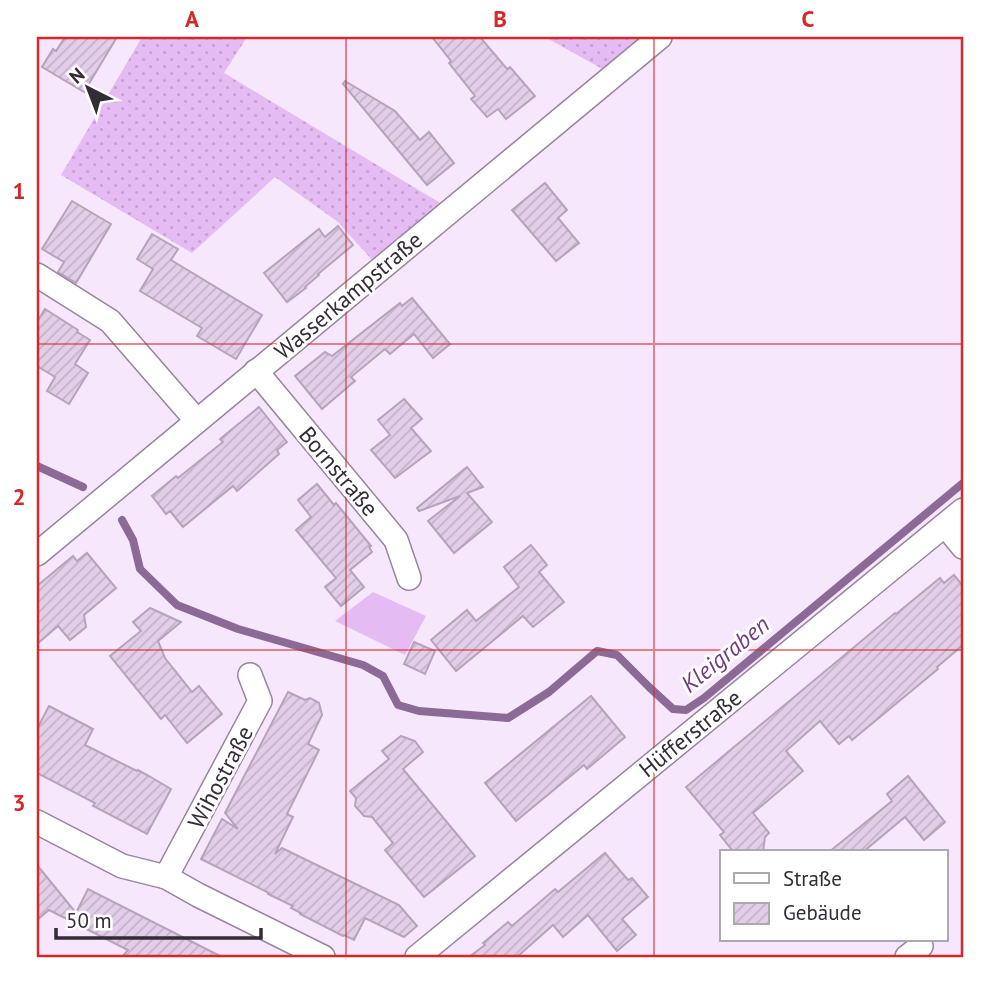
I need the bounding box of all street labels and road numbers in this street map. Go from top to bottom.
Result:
street label: Wasserkampstraße [268,225,428,365]
street label: Bornstraße [293,420,385,522]
street label: Hüfferstraße [633,683,747,783]
street label: Wihostraße [181,721,259,833]

